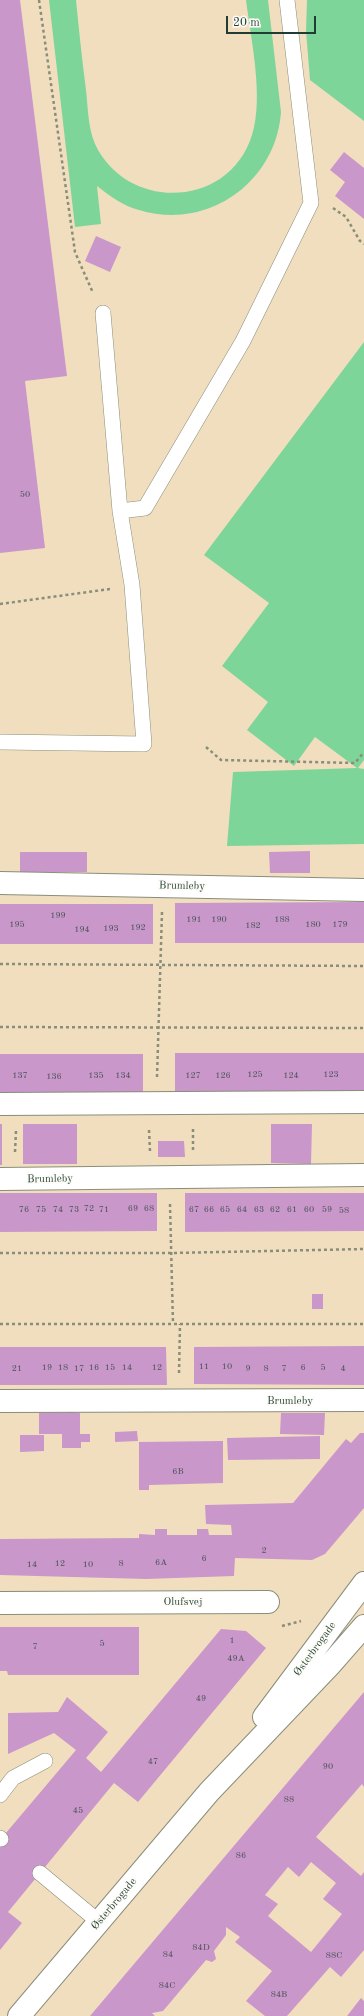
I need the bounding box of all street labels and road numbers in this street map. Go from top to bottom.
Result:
street label: Brumleby [159,879,205,893]
street label: Brumleby [27,1172,73,1186]
street label: Brumleby [267,1394,313,1408]
street label: Olufsvej [164,1595,202,1609]
street label: Østerbrogade [291,1619,339,1679]
street label: Østerbrogade [88,1875,140,1933]

